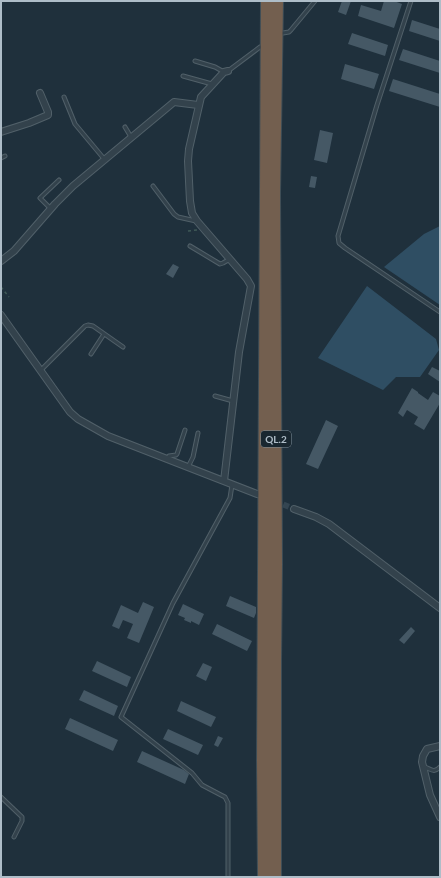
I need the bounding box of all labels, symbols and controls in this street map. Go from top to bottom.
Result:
road number: QL.2 [261,431,291,447]

